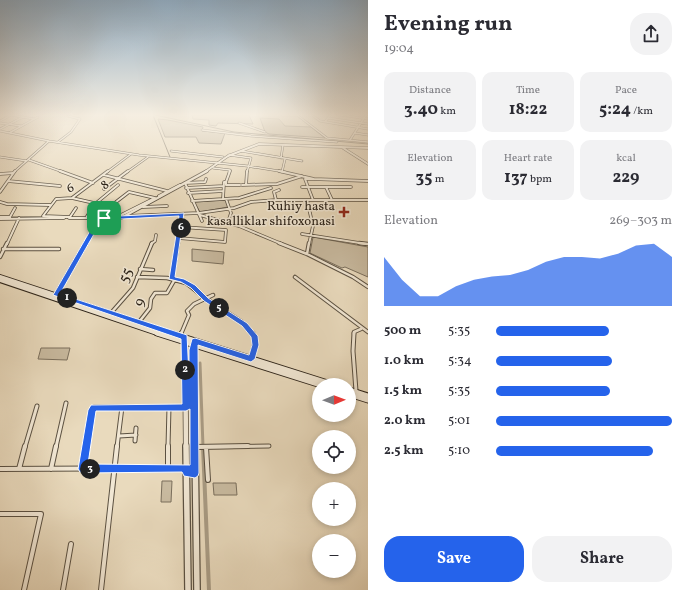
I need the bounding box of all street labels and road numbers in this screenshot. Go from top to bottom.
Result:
street label: 8 [97,176,113,195]
street label: 6 [64,179,78,198]
street label: 55 [114,265,139,286]
street label: 9 [129,295,152,310]

